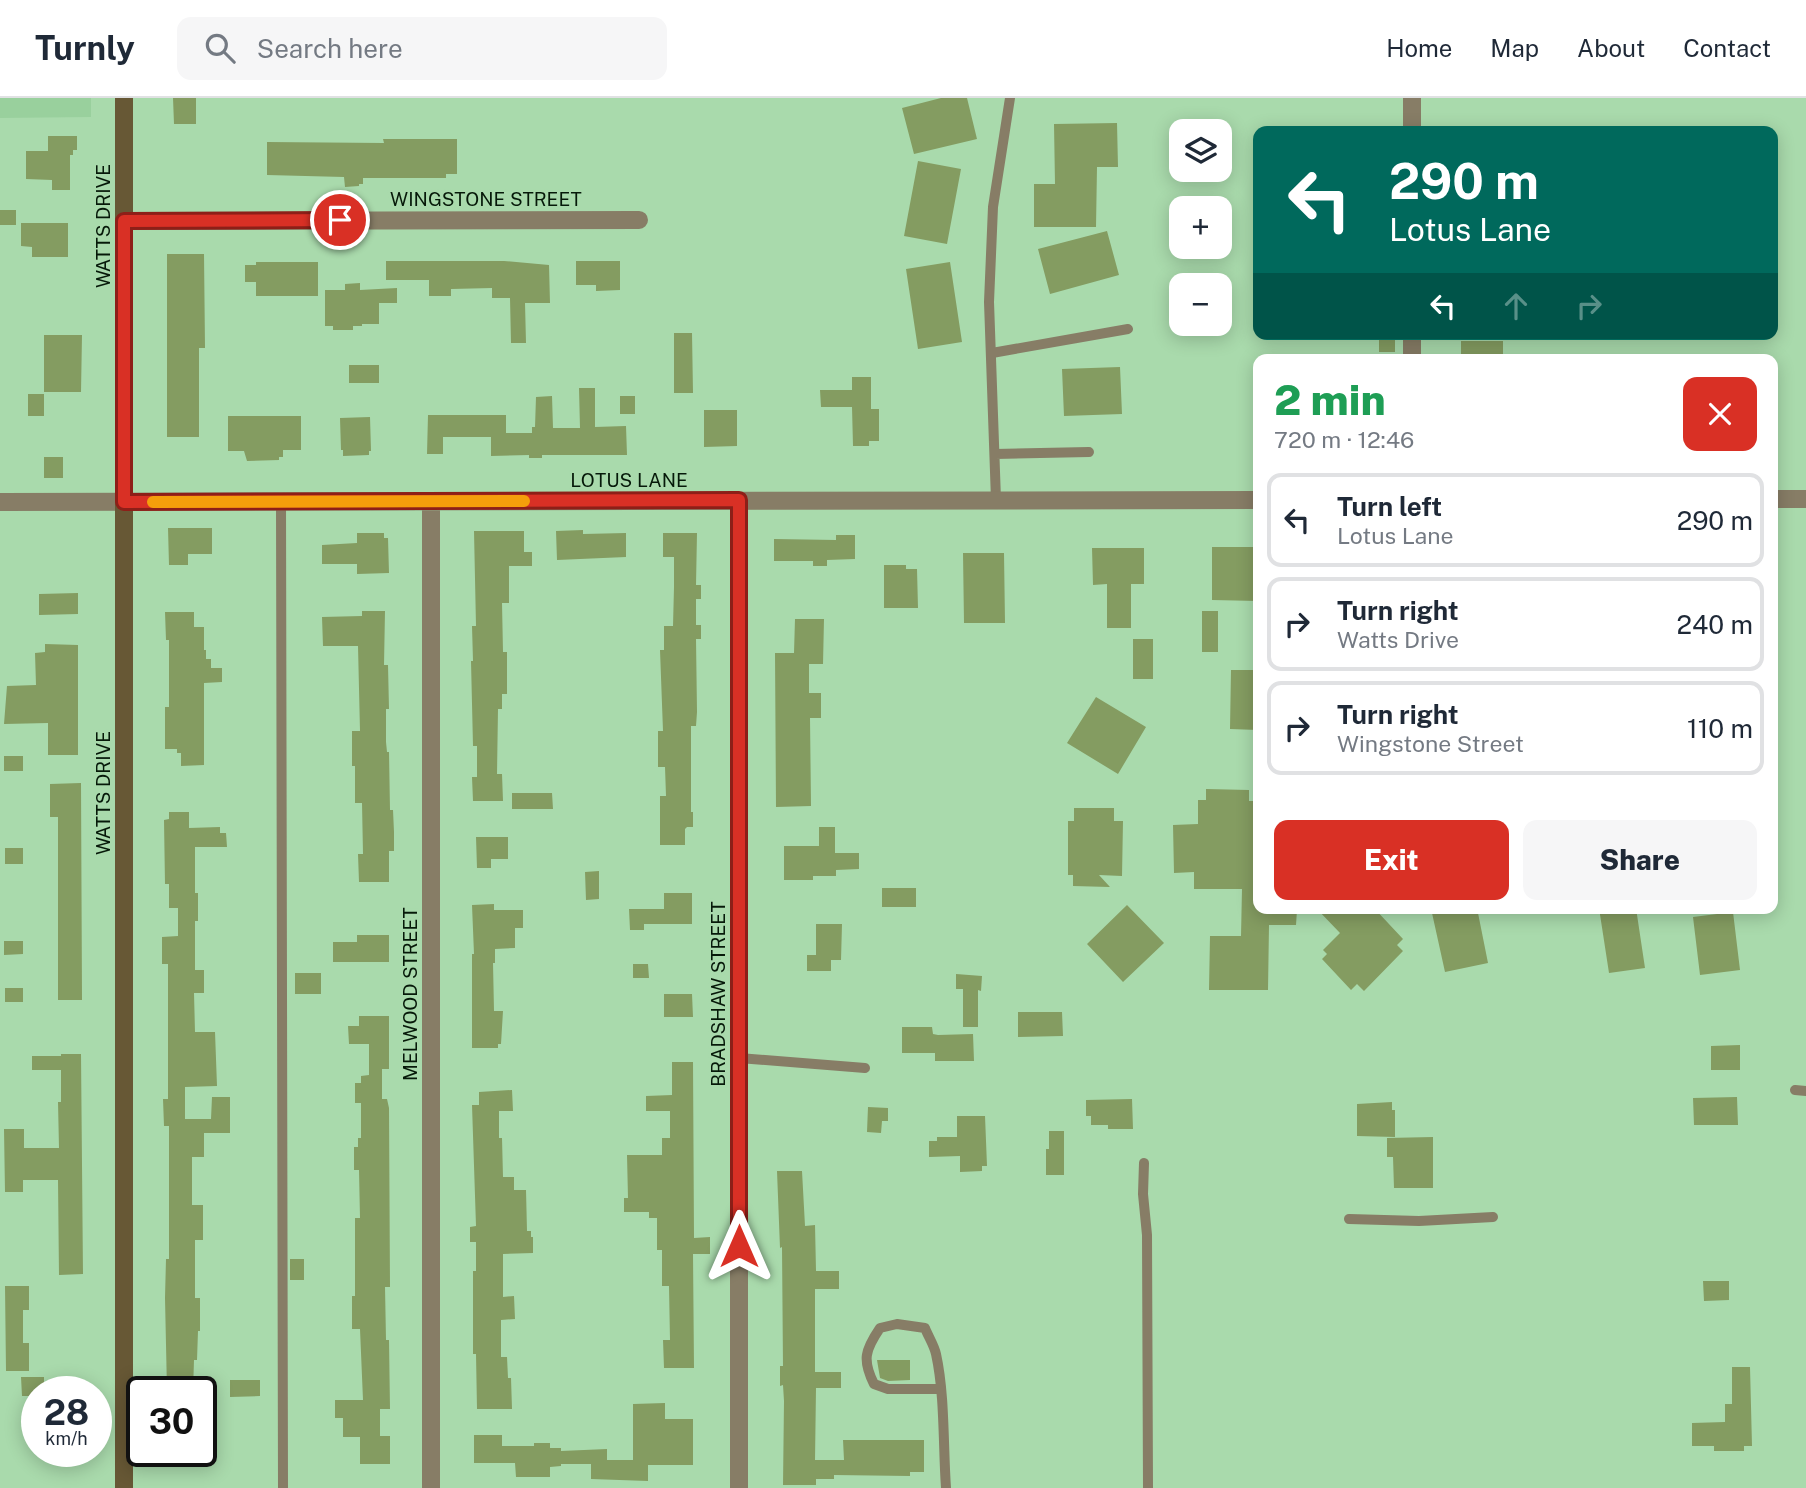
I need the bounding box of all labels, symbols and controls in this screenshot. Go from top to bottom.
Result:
search box [177,17,667,80]
text: Turnly [35,29,135,67]
icon: search [201,29,239,67]
text: Search here [257,33,403,64]
text: Home [1386,34,1452,62]
text: Map [1490,34,1539,62]
text: About [1577,34,1645,62]
text: Contact [1683,34,1771,62]
map controls [1169,119,1232,336]
button: layers [1169,119,1232,182]
text: 290 m [1389,152,1539,210]
icon: left [1274,154,1365,245]
street label: WATTS DRIVE [92,164,114,288]
street label: WINGSTONE STREET [390,188,582,210]
pin [310,190,370,250]
button: + [1169,196,1232,259]
icon: arrive [321,201,359,239]
text: Lotus Lane [1389,211,1551,248]
button: − [1169,273,1232,336]
icon: left [1424,287,1462,325]
icon: ahead [1497,287,1535,325]
icon: right [1570,287,1608,325]
text: 2 min [1274,375,1386,424]
button: close [1683,377,1757,451]
text: 720 m · 12:46 [1274,426,1414,453]
street label: LOTUS LANE [570,469,688,491]
text: Turn left [1337,491,1442,522]
icon: left [1278,501,1316,539]
text: 290 m [1677,505,1753,536]
text: Lotus Lane [1337,522,1454,549]
text: Turn right [1337,595,1459,626]
icon: right [1278,605,1316,643]
text: 240 m [1676,609,1753,640]
text: Watts Drive [1337,626,1459,653]
text: Turn right [1337,699,1459,730]
icon: right [1278,709,1316,747]
text: 110 m [1687,713,1753,744]
text: Wingstone Street [1337,730,1524,757]
street label: WATTS DRIVE [92,731,114,855]
button: Exit [1274,820,1509,900]
button: Share [1523,820,1757,900]
street label: BRADSHAW STREET [707,901,729,1087]
street label: MELWOOD STREET [399,907,421,1081]
position arrow [702,1209,776,1283]
speed limit sign: 30 [126,1376,217,1467]
text: 28 [44,1392,89,1433]
text: km/h [45,1428,88,1449]

